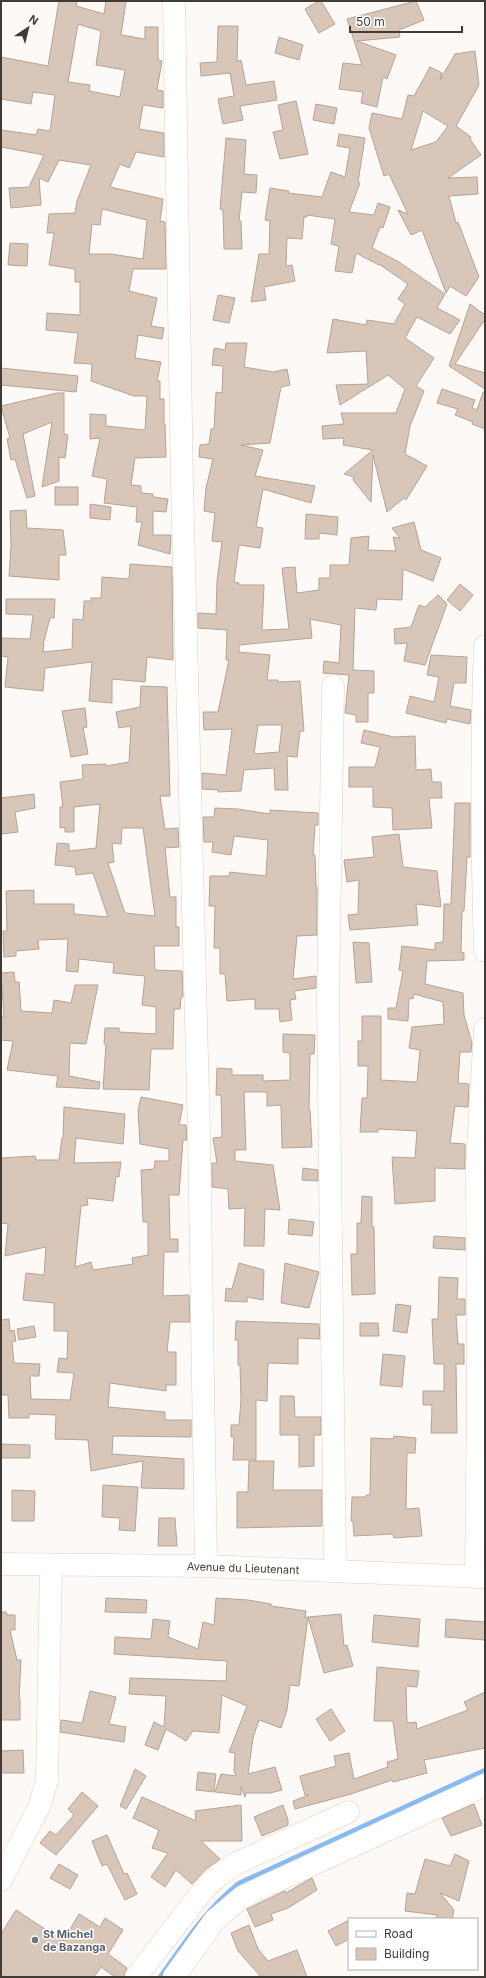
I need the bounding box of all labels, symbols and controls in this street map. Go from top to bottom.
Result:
north arrow [8,8,48,48]
scale bar [350,8,462,34]
text: N [26,12,41,28]
text: 50 m [356,14,385,29]
street label: Avenue du Lieutenant [187,1559,300,1577]
legend [348,1918,478,1970]
text: Road [384,1926,413,1941]
place label: St Michel de Bazanga [43,1927,106,1954]
marker: St Michel de Bazanga [30,1935,40,1945]
text: Building [384,1946,429,1961]

